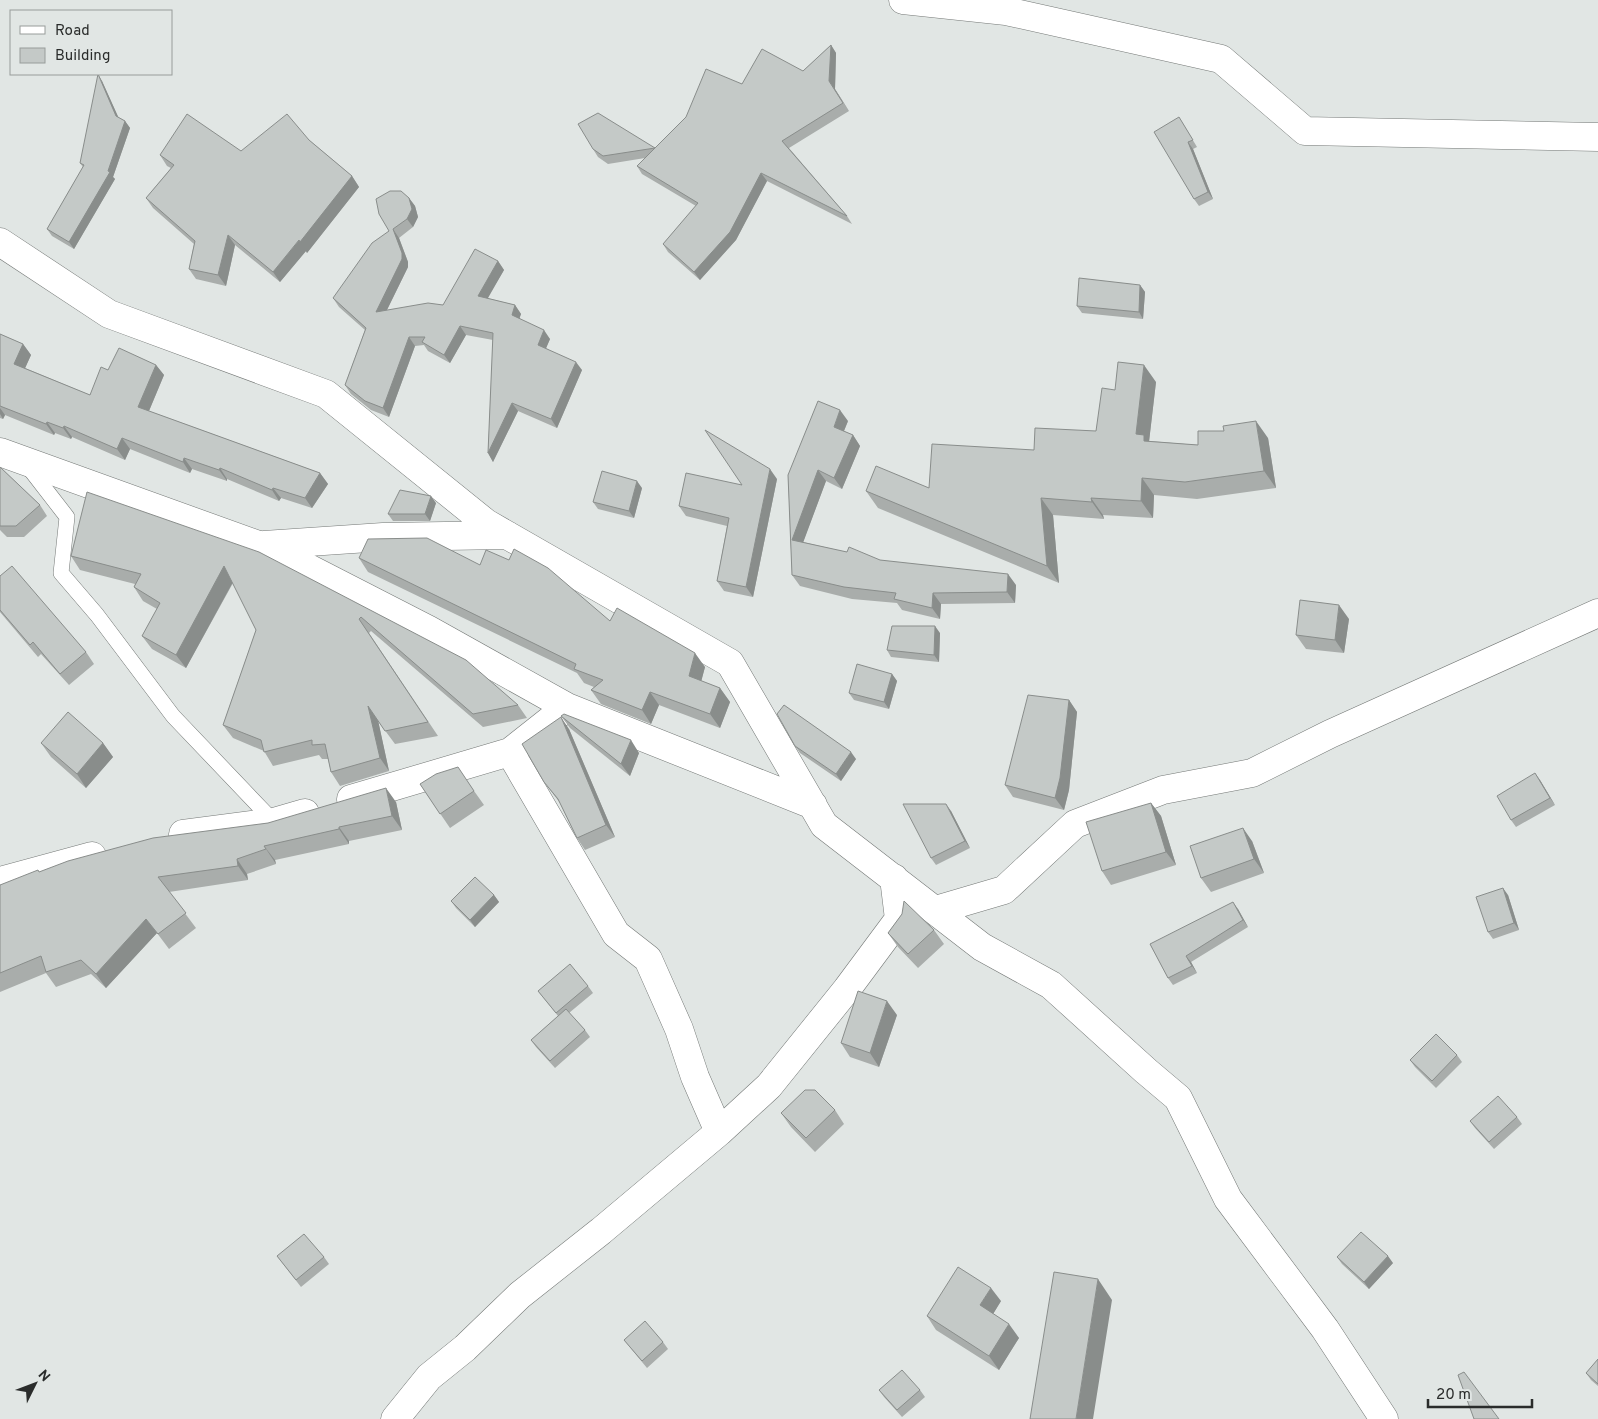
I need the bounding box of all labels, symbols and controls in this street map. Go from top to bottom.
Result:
legend [10,10,172,75]
text: Road [55,22,90,41]
text: Building [55,47,110,66]
north arrow [10,1359,60,1409]
text: N [34,1367,53,1386]
scale bar [1428,1376,1532,1408]
text: 20 m [1436,1386,1471,1405]

